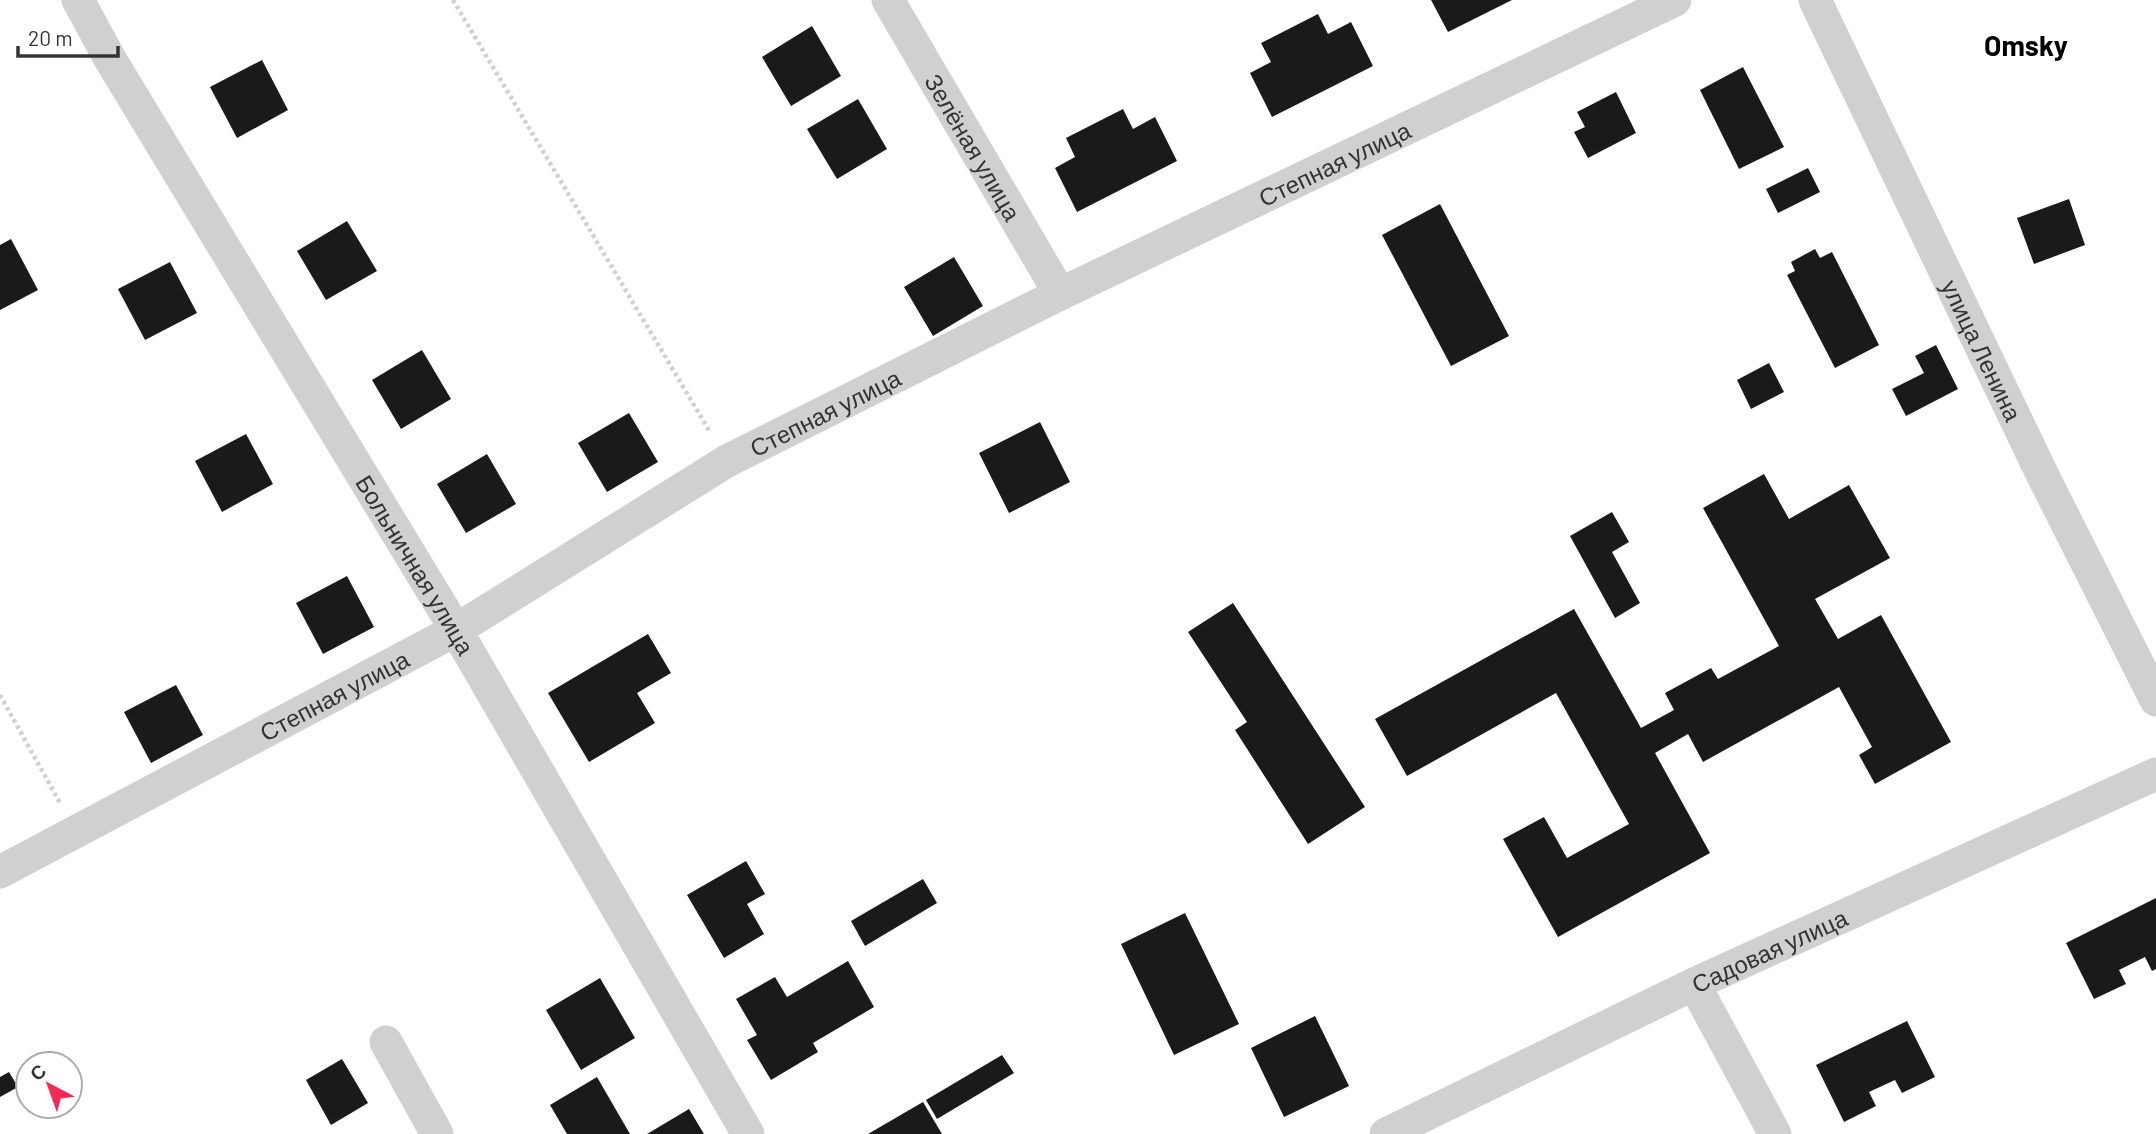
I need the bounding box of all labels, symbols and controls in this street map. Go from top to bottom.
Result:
scale bar [18,14,117,58]
text: 20 m [28,25,73,50]
district label: Omsky [1984,28,2068,62]
street label: Зелёная улица [920,68,1028,226]
street label: Степная улица [1254,114,1415,212]
street label: улица Ленина [1936,275,2029,426]
street label: Степная улица [745,362,906,462]
street label: Больничная улица [351,469,482,660]
street label: Степная улица [254,643,414,746]
street label: Садовая улица [1687,902,1852,998]
north arrow [14,1050,84,1120]
text: С [25,1058,50,1085]

